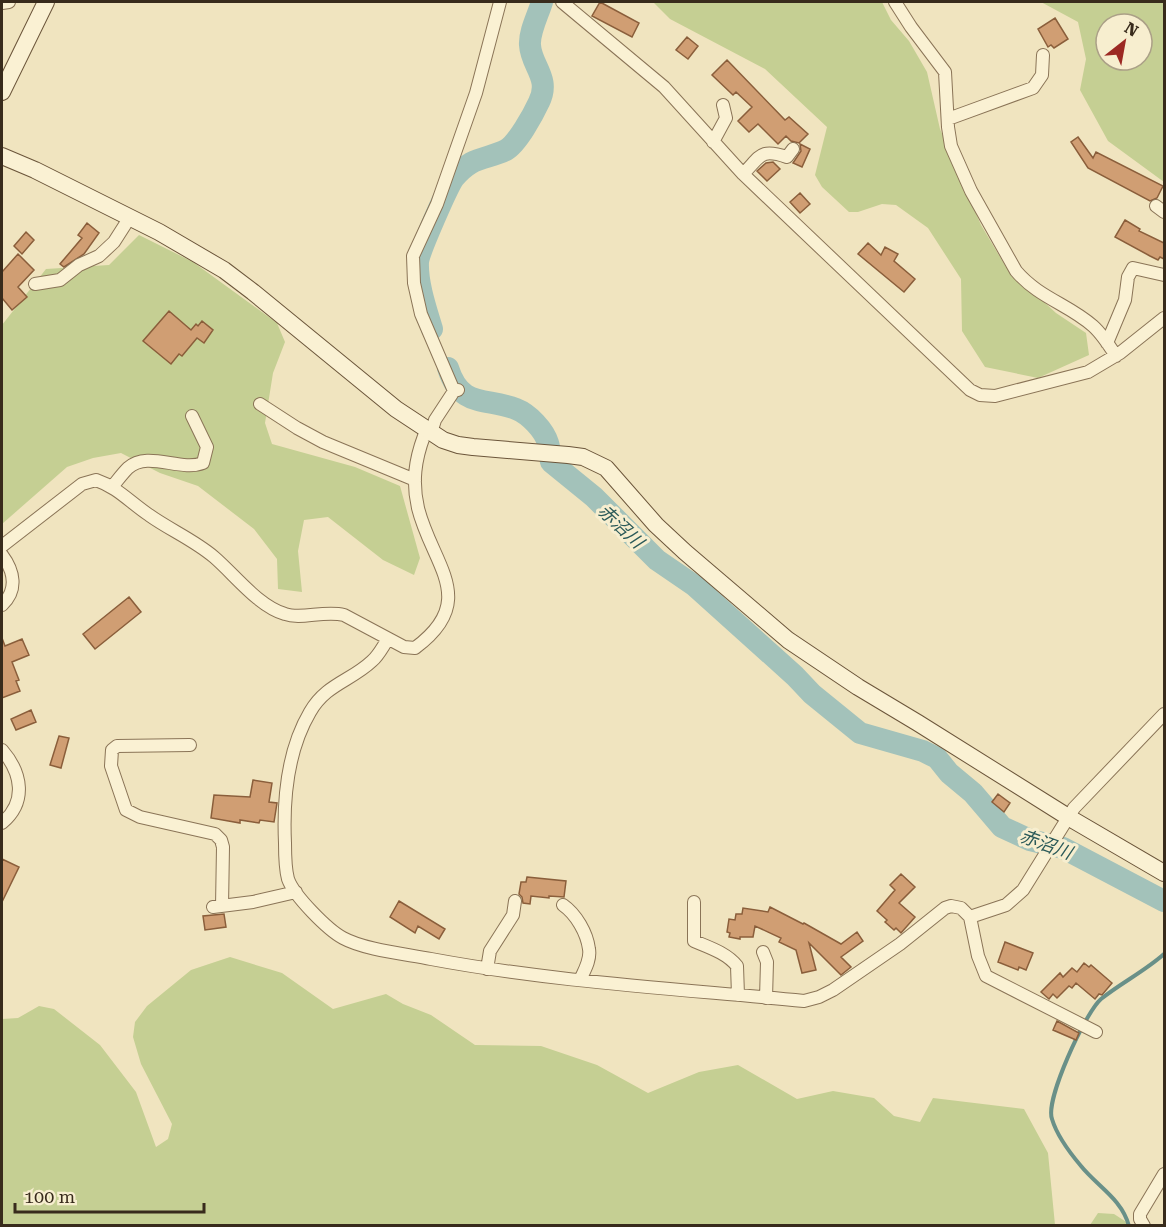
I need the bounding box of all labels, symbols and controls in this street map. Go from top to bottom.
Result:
north arrow [1094,12,1154,72]
text: N [1121,18,1142,41]
water label: 赤沼川 [594,500,649,553]
water label: 赤沼川 [1017,825,1077,864]
scale bar [15,1176,204,1214]
text: 100 m [24,1186,75,1207]

